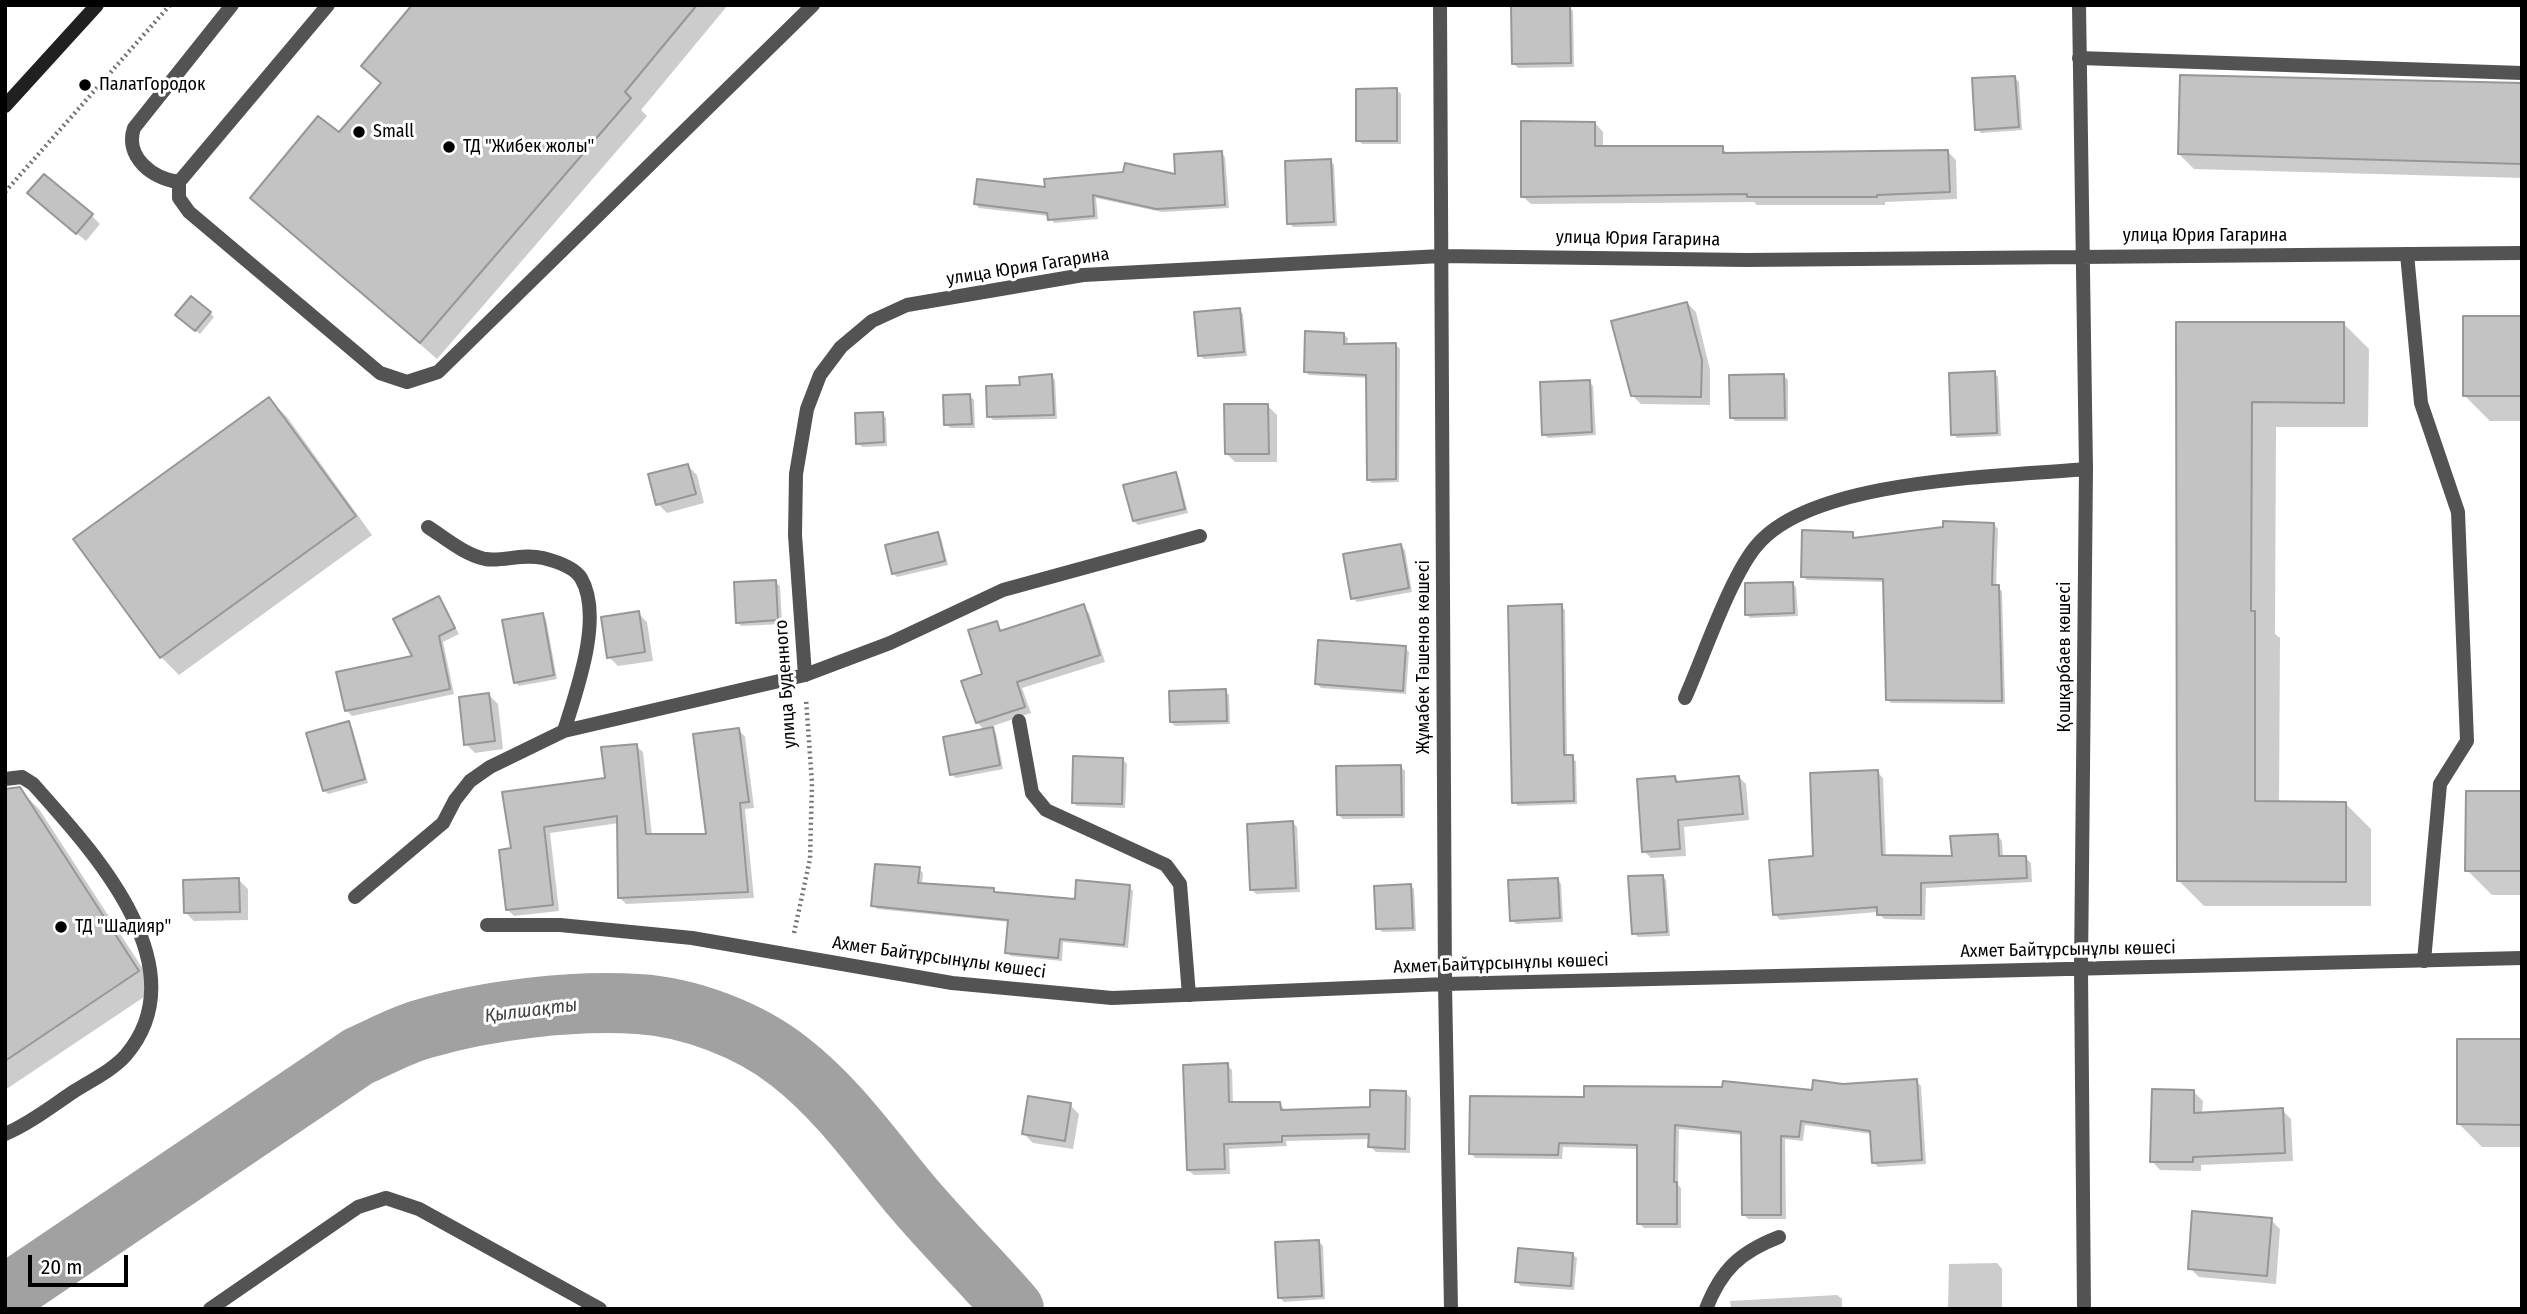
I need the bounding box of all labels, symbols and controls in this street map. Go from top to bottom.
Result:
place label: ПалатГородок [99,74,205,96]
marker: ПалатГородок [77,77,93,93]
place label: Small [373,121,414,143]
marker: Small [351,124,367,140]
place label: ТД "Жибек жолы" [463,136,594,158]
marker: ТД "Жибек жолы" [441,139,457,155]
street label: улица Юрия Гагарина [2123,225,2287,247]
street label: улица Юрия Гагарина [1556,227,1720,251]
street label: улица Юрия Гагарина [945,243,1111,291]
street label: Жұмабек Тәшенов көшесі [1413,560,1435,754]
street label: Қошқарбаев көшесі [2054,582,2076,732]
street label: улица Буденного [771,619,801,749]
place label: ТД "Шадияр" [75,916,171,938]
marker: ТД "Шадияр" [53,919,69,935]
street label: Ахмет Байтұрсынұлы көшесі [831,932,1047,984]
street label: Ахмет Байтұрсынұлы көшесі [1960,937,2176,963]
street label: Ахмет Байтұрсынұлы көшесі [1393,949,1609,979]
water label: Қылшақты [483,994,579,1028]
scale bar [32,1240,131,1284]
text: 20 m [41,1254,82,1280]

